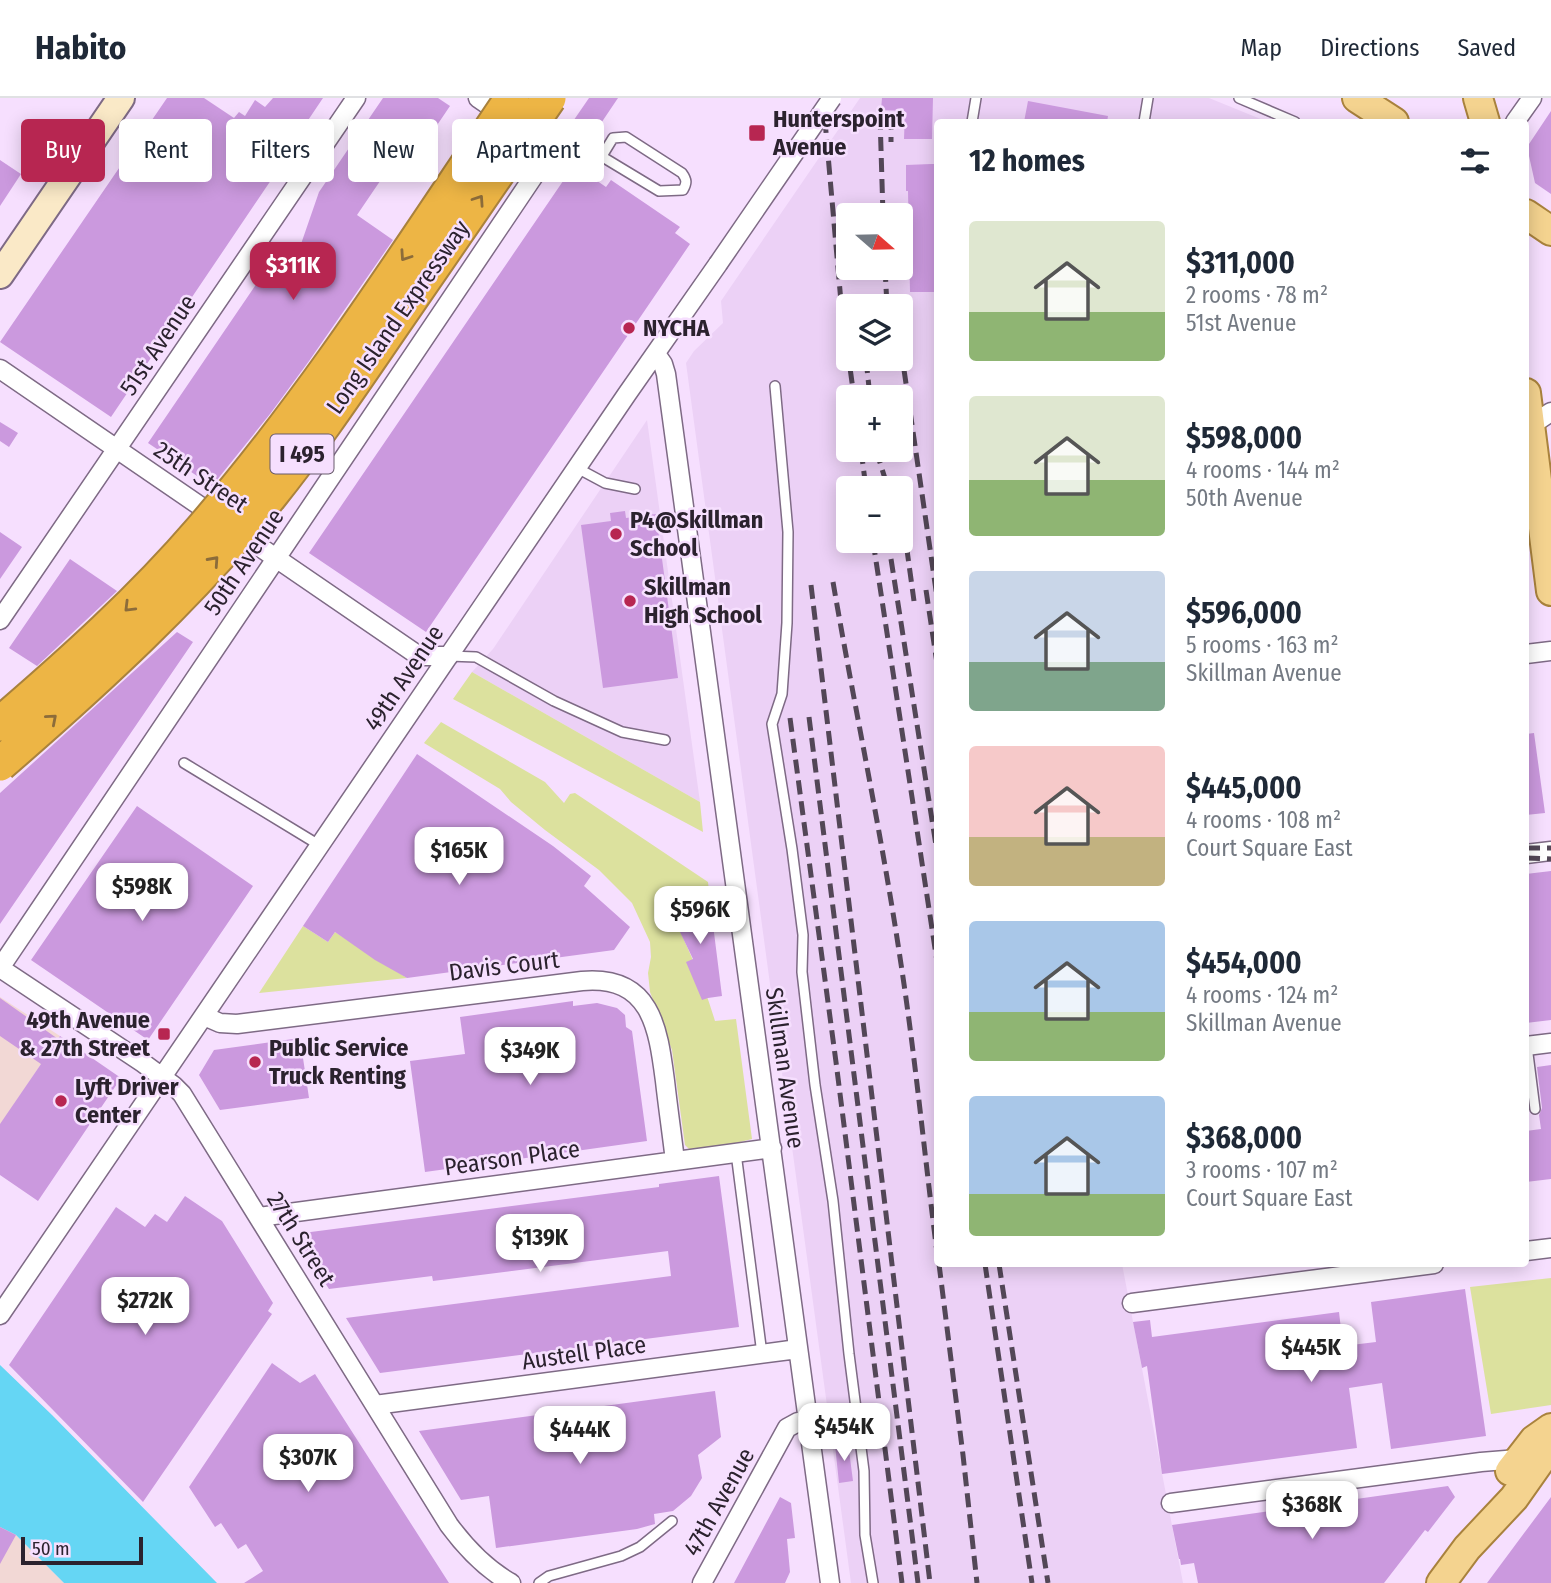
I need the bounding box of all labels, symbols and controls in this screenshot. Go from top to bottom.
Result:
text: Habito [35,28,126,68]
text: Map [1241,34,1282,62]
text: Directions [1320,34,1419,62]
text: Saved [1457,34,1516,62]
place label: Hunterspoint Avenue [772,105,905,161]
chip: Buy [21,119,105,182]
chip: Rent [119,119,212,182]
chip: Filters [226,119,334,182]
chip: New [348,119,438,182]
chip: Apartment [452,119,604,182]
marker: Hunterspoint Avenue [747,123,767,143]
icon: filters [1456,142,1494,180]
text: 12 homes [969,143,1085,179]
one-way arrow [471,195,483,208]
north arrow [836,203,914,280]
map controls [836,203,913,553]
street label: Long Island Expressway [321,215,476,419]
pin: $311K [244,242,342,302]
text: $311,000 [1186,245,1295,281]
one-way arrow [400,248,413,261]
icon: home [1025,249,1109,333]
text: $311K [266,251,320,279]
text: 2 rooms · 78 m² [1186,281,1328,309]
street label: 51st Avenue [114,289,202,401]
button: layers [836,294,913,371]
text: 51st Avenue [1186,309,1296,337]
place label: NYCHA [643,314,711,342]
marker: NYCHA [621,320,637,336]
button: + [836,385,913,462]
text: $598,000 [1186,420,1302,456]
icon: home [1025,424,1109,508]
road number: I 495 [270,434,334,474]
street label: 25th Street [149,436,253,518]
text: 4 rooms · 144 m² [1186,456,1340,484]
button: − [836,476,913,553]
text: 50th Avenue [1186,484,1303,512]
street label: 50th Avenue [198,504,290,620]
place label: P4@Skillman School [630,506,763,562]
marker: P4@Skillman School [608,526,624,542]
one-way arrow [206,556,218,569]
place label: Skillman High School [644,573,762,629]
marker: Skillman High School [622,593,638,609]
text: $596,000 [1186,595,1302,631]
one-way arrow [124,599,137,612]
icon: home [1025,599,1109,683]
street label: 49th Avenue [359,620,449,736]
text: 5 rooms · 163 m² [1186,631,1339,659]
text: Skillman Avenue [1186,659,1342,687]
one-way arrow [43,715,56,727]
text: $445,000 [1186,770,1302,806]
icon: home [1025,774,1109,858]
text: 4 rooms · 108 m² [1186,806,1341,834]
pin: $165K [410,828,508,887]
text: Court Square East [1186,834,1352,862]
text: $165K [431,836,487,864]
pin: $598K [93,864,191,923]
text: $598K [112,872,172,900]
pin: $596K [651,886,749,946]
text: $596K [670,895,730,923]
street label: Davis Court [447,945,561,987]
text: $454,000 [1186,945,1302,981]
icon: home [1025,949,1109,1033]
text: 4 rooms · 124 m² [1186,981,1338,1009]
street label: Skillman Avenue [760,986,810,1150]
place label: 49th Avenue & 27th Street [19,1006,151,1062]
text: Skillman Avenue [1186,1009,1342,1037]
marker: 49th Avenue & 27th Street [156,1026,172,1042]
pin: $349K [481,1028,579,1087]
place label: Public Service Truck Renting [269,1034,408,1090]
text: $349K [501,1036,559,1064]
marker: Public Service Truck Renting [247,1054,263,1070]
place label: Lyft Driver Center [75,1073,179,1129]
marker: Lyft Driver Center [53,1093,69,1109]
text: $368,000 [1186,1120,1302,1156]
icon: home [1025,1124,1109,1208]
street label: Pearson Place [443,1135,581,1181]
text: 3 rooms · 107 m² [1186,1156,1338,1184]
text: Court Square East [1186,1184,1352,1212]
street label: 27th Street [261,1187,341,1291]
pin: $139K [491,1214,589,1274]
text: $139K [512,1223,568,1251]
pin: $272K [96,1278,194,1337]
text: $272K [117,1286,173,1314]
pin: $445K [1262,1324,1360,1384]
street label: Austell Place [520,1330,648,1376]
text: $445K [1281,1333,1341,1361]
pin: $454K [795,1404,893,1463]
pin: $444K [531,1406,629,1466]
text: $454K [814,1412,874,1440]
text: $444K [550,1415,610,1443]
pin: $307K [259,1434,357,1494]
text: $307K [279,1443,337,1471]
street label: 47th Avenue [678,1443,760,1561]
pin: $368K [1263,1482,1361,1541]
text: $368K [1282,1490,1342,1518]
scale bar [21,1534,144,1566]
text: 50 m [32,1537,70,1560]

